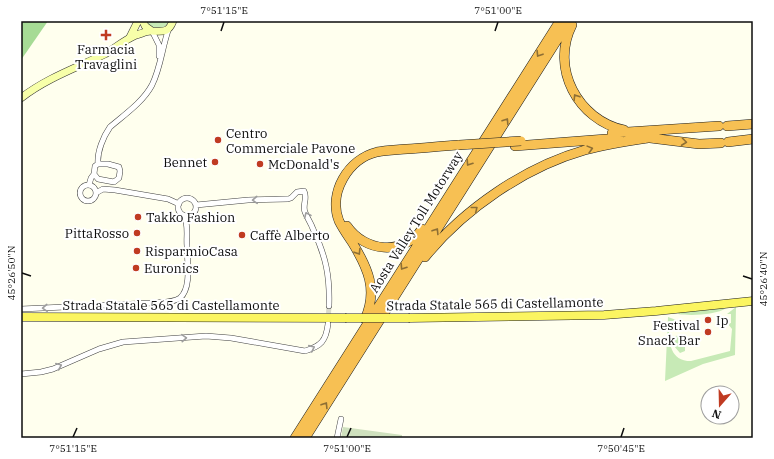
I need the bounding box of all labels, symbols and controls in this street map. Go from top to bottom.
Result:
text: 7°51'15"E [200,4,248,17]
text: 7°51'00"E [474,4,522,17]
marker: Farmacia Travaglini [101,30,111,40]
place label: Farmacia Travaglini [75,41,137,73]
one-way arrow [536,50,543,57]
one-way arrow [574,94,581,101]
one-way arrow [501,118,509,125]
place label: Centro Commerciale Pavone [226,125,355,157]
marker: Centro Commerciale Pavone [213,135,223,145]
one-way arrow [681,137,687,146]
one-way arrow [586,145,593,154]
street label: Aosta Valley Toll Motorway [366,148,467,296]
place label: Bennet [163,154,207,171]
place label: McDonald's [268,156,339,173]
marker: Bennet [210,157,220,167]
marker: McDonald's [255,159,265,169]
one-way arrow [466,159,473,166]
one-way arrow [252,195,258,204]
one-way arrow [471,206,478,213]
place label: Takko Fashion [146,209,235,226]
marker: Takko Fashion [133,212,143,222]
one-way arrow [304,212,312,220]
place label: PittaRosso [65,225,129,242]
place label: Caffè Alberto [250,227,330,244]
marker: PittaRosso [132,228,142,238]
one-way arrow [432,228,439,235]
marker: Caffè Alberto [237,230,247,240]
place label: RisparmioCasa [145,243,238,260]
text: 45°26'50"N [5,245,18,301]
marker: RisparmioCasa [132,246,142,256]
one-way arrow [353,248,360,255]
text: 45°26'40"N [757,251,770,307]
place label: Euronics [144,260,199,277]
marker: Euronics [131,263,141,273]
one-way arrow [401,263,408,270]
street label: Strada Statale 565 di Castellamonte [386,294,604,314]
street label: Strada Statale 565 di Castellamonte [62,297,280,314]
one-way arrow [41,304,47,312]
place label: Ip [716,312,728,329]
marker: Ip [703,315,713,325]
place label: Festival Snack Bar [638,317,700,349]
marker: Festival Snack Bar [703,327,713,337]
one-way arrow [181,333,187,342]
one-way arrow [308,345,315,353]
one-way arrow [54,363,62,371]
north arrow [700,385,740,425]
one-way arrow [321,402,328,409]
text: N [710,406,723,422]
text: 7°51'15"E [49,442,97,455]
text: 7°51'00"E [323,442,371,455]
text: 7°50'45"E [597,442,645,455]

